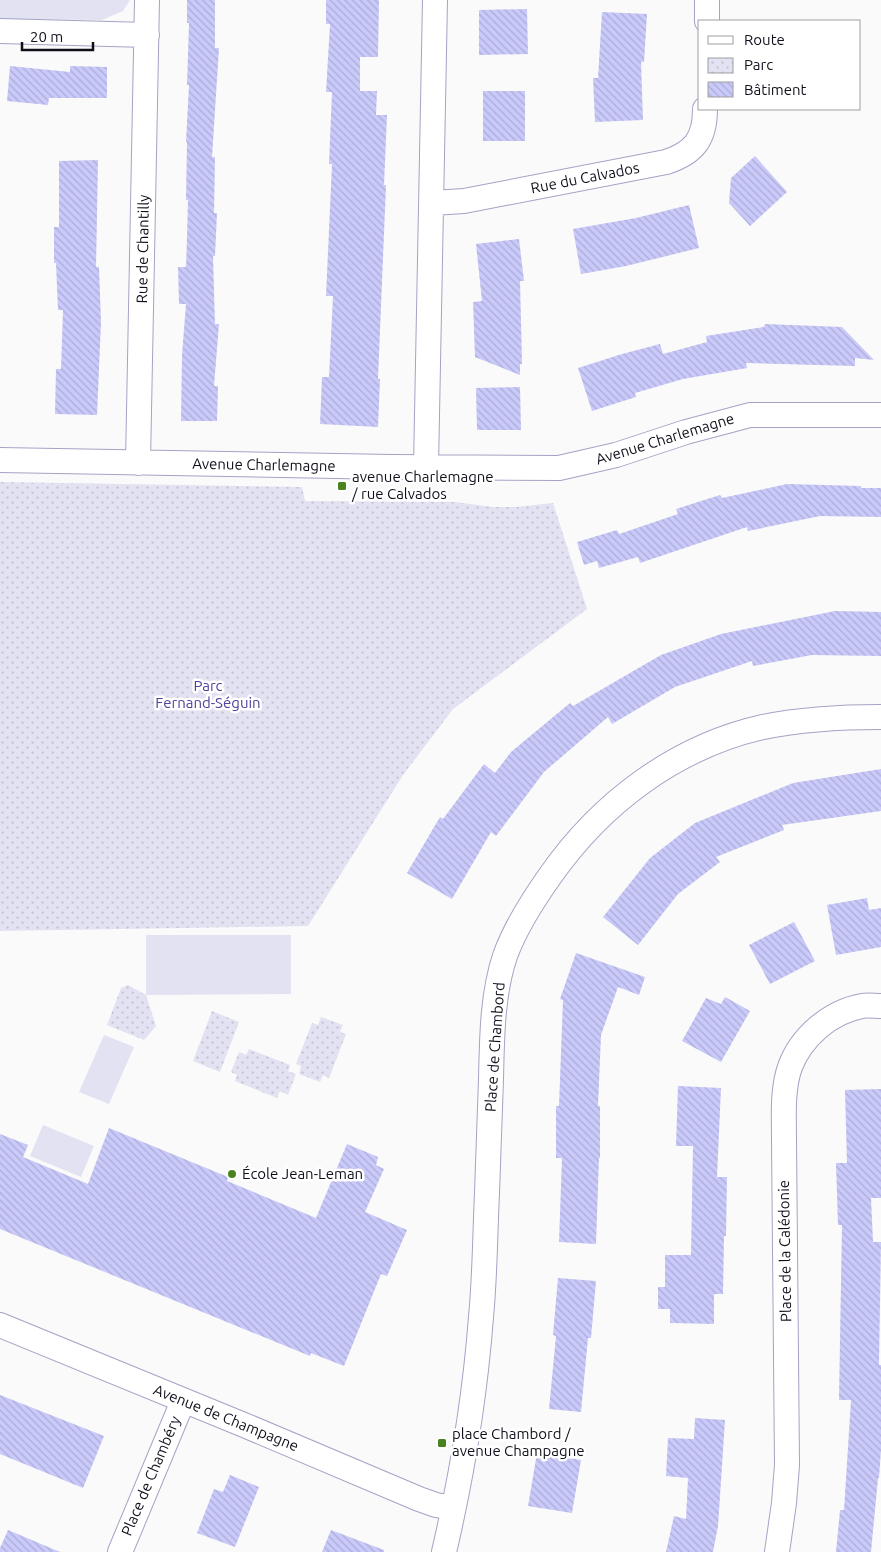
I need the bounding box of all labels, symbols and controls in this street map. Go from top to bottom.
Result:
scale bar [22,20,94,52]
legend [698,20,861,110]
text: 20 m [30,28,63,45]
text: Route [744,31,785,48]
text: Parc [744,56,773,73]
text: Bâtiment [744,81,807,98]
street label: Rue du Calvados [529,159,641,196]
street label: Rue de Chantilly [133,194,152,304]
street label: Avenue Charlemagne [594,409,736,468]
street label: Avenue Charlemagne [192,455,336,474]
place label: avenue Charlemagne / rue Calvados [351,468,494,502]
marker: avenue Charlemagne / rue Calvados [336,480,348,492]
park label: Parc Fernand-Séguin [155,677,261,711]
street label: Place de Chambord [481,981,508,1112]
place label: École Jean-Leman [242,1165,363,1182]
marker: École Jean-Leman [226,1168,238,1180]
street label: Place de la Calédonie [775,1180,794,1322]
street label: Avenue de Champagne [151,1381,301,1454]
street label: Place de Chambéry [118,1413,183,1538]
place label: place Chambord / avenue Champagne [452,1425,584,1459]
marker: place Chambord / avenue Champagne [436,1437,448,1449]

